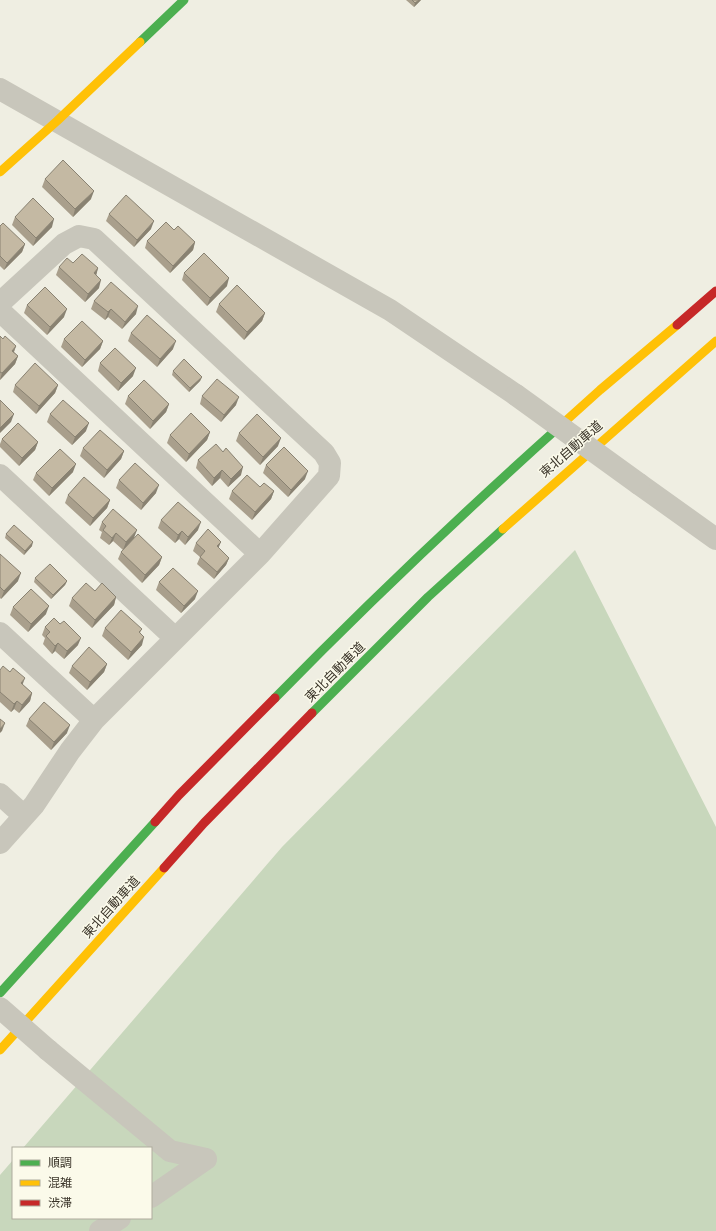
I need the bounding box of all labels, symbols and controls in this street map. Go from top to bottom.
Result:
street label: 東北自動車道 [536,417,606,481]
street label: 東北自動車道 [301,638,369,706]
street label: 東北自動車道 [79,872,143,942]
legend [12,1147,152,1219]
text: 順調 [48,1155,72,1171]
text: 混雑 [48,1175,72,1191]
text: 渋滞 [48,1195,72,1211]

